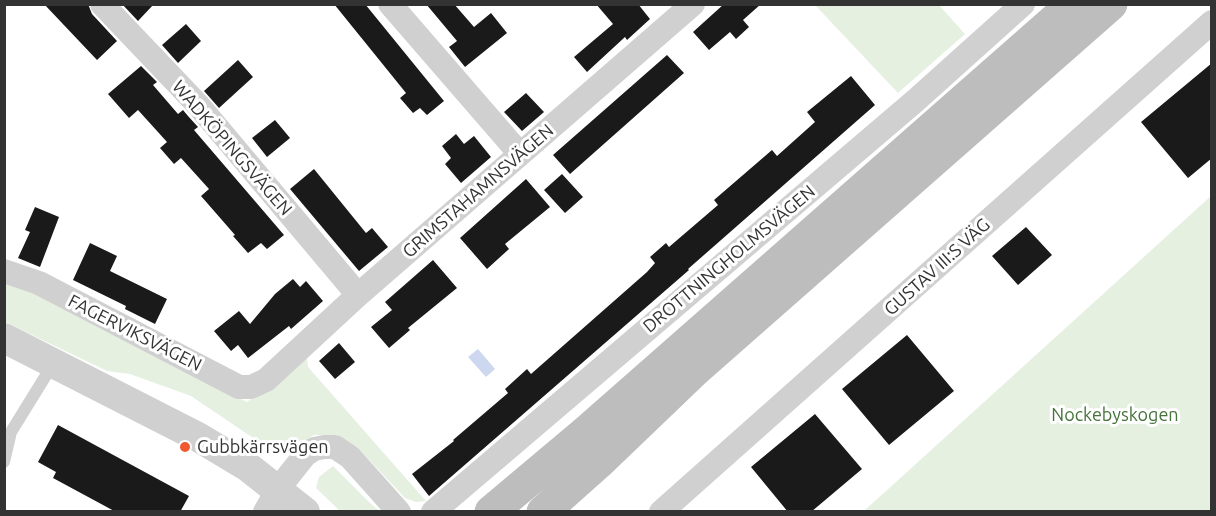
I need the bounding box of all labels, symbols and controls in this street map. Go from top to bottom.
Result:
street label: WADKÖPINGSVÄGEN [168,76,296,220]
street label: GRIMSTAHAMNSVÄGEN [398,120,558,262]
street label: DROTTNINGHOLMSVÄGEN [639,181,819,337]
street label: GUSTAV III:S VÄG [880,214,994,320]
street label: FAGERVIKSVÄGEN [65,290,205,376]
park label: Nockebyskogen [1051,404,1179,426]
place label: Gubbkärrsvägen [197,436,329,458]
marker: Gubbkärrsvägen [178,440,192,454]

